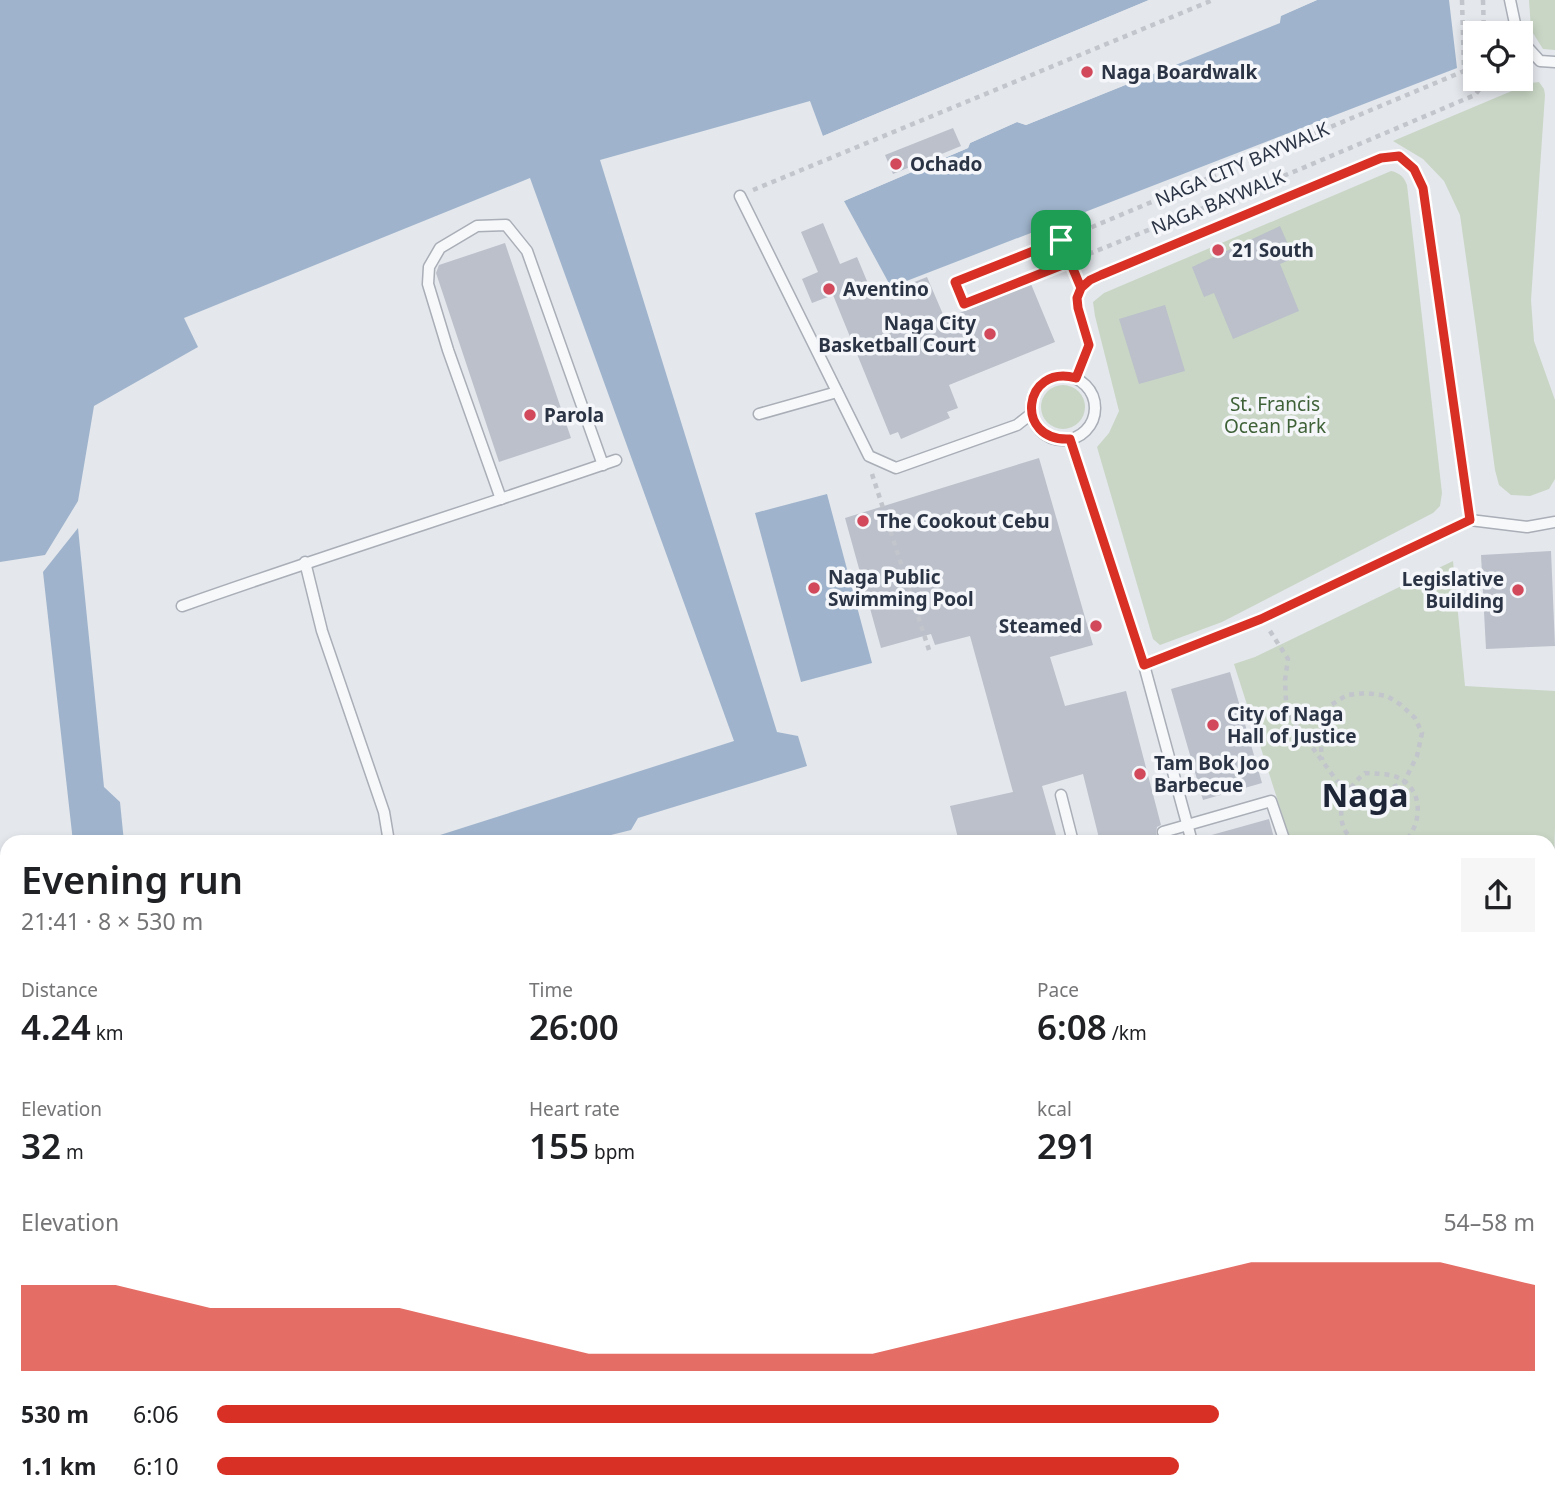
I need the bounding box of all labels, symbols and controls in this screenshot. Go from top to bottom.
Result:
map controls [1463,21,1533,91]
button: locate [1463,21,1533,91]
place label: Naga Boardwalk [1101,59,1257,85]
marker: Naga Boardwalk [1079,64,1095,80]
street label: NAGA CITY BAYWALK [1151,115,1333,212]
place label: Ochado [910,151,982,177]
marker: Ochado [888,156,904,172]
street label: NAGA BAYWALK [1147,163,1289,241]
pin [1031,210,1091,270]
icon: arrive [1042,221,1080,259]
place label: 21 South [1232,237,1314,263]
marker: 21 South [1210,242,1226,258]
place label: Aventino [843,276,929,302]
marker: Aventino [821,281,837,297]
place label: Naga City Basketball Court [818,310,976,358]
marker: Naga City Basketball Court [982,326,998,342]
park label: St. Francis Ocean Park [1224,391,1326,439]
place label: Parola [544,402,604,428]
marker: Parola [522,407,538,423]
place label: The Cookout Cebu [877,508,1050,534]
marker: The Cookout Cebu [855,513,871,529]
place label: Naga Public Swimming Pool [828,564,974,612]
place label: Legislative Building [1402,566,1504,614]
marker: Naga Public Swimming Pool [806,580,822,596]
marker: Legislative Building [1510,582,1526,598]
place label: Steamed [999,613,1082,639]
marker: Steamed [1088,618,1104,634]
place label: City of Naga Hall of Justice [1227,701,1357,749]
marker: City of Naga Hall of Justice [1205,717,1221,733]
place label: Tam Bok Joo Barbecue [1154,750,1270,798]
marker: Tam Bok Joo Barbecue [1132,766,1148,782]
district label: Naga [1321,772,1409,817]
text: Evening run [21,853,243,905]
button: share [1461,858,1535,932]
text: 21:41 · 8 × 530 m [21,905,203,937]
text: Distance [21,977,98,1003]
text: Time [529,977,573,1003]
text: Pace [1037,977,1079,1003]
text: 4.24 [21,1003,91,1050]
text: 26:00 [529,1003,619,1050]
text: 6:08 [1037,1003,1107,1050]
text: km [91,1020,124,1046]
text: /km [1107,1020,1147,1046]
text: Elevation [21,1096,102,1122]
text: Heart rate [529,1096,620,1122]
text: kcal [1037,1096,1072,1122]
text: 32 [21,1122,61,1169]
text: 155 [529,1122,589,1169]
text: 291 [1037,1122,1097,1169]
text: m [61,1139,84,1165]
text: bpm [589,1139,635,1165]
text: Elevation [21,1206,119,1238]
text: 54–58 m [1443,1206,1535,1238]
text: 530 m [21,1398,89,1430]
text: 6:06 [133,1398,179,1430]
text: 1.1 km [21,1450,96,1482]
text: 6:10 [133,1450,179,1482]

